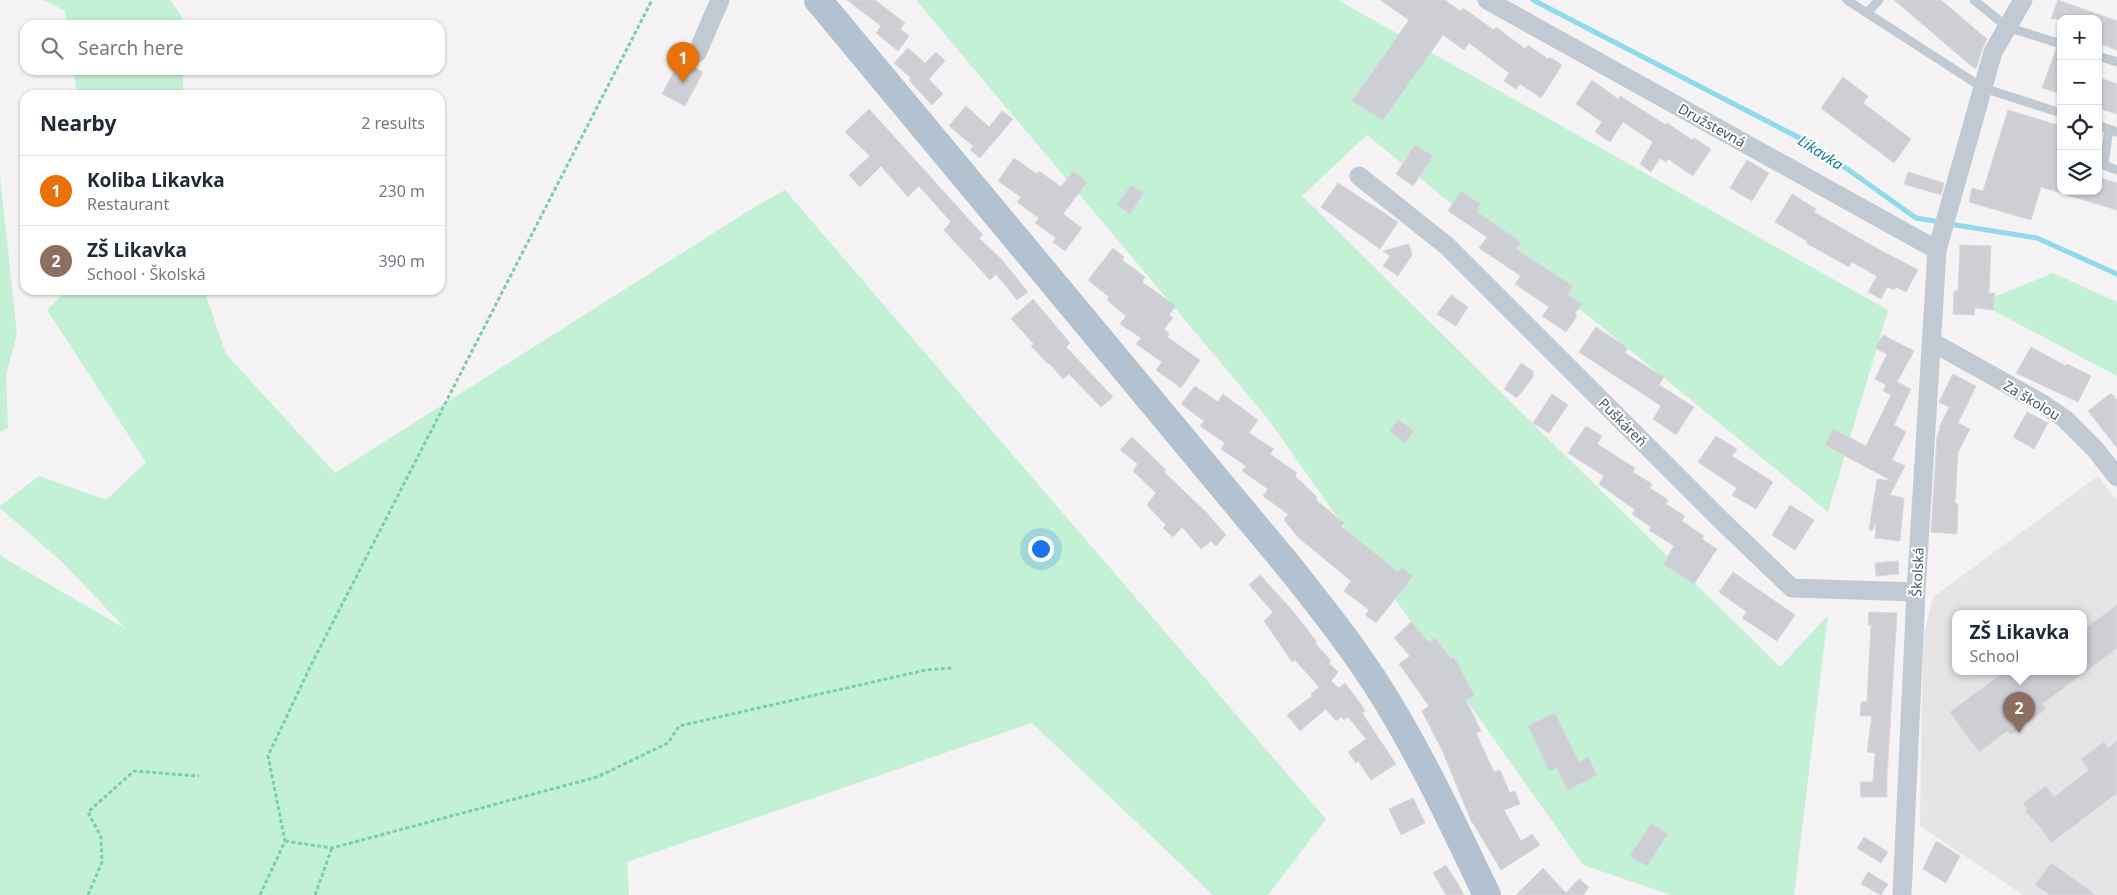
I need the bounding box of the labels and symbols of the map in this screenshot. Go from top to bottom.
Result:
pin: 1 [667,42,699,83]
street label: Družstevná [1675,99,1749,151]
water label: Likavka [1795,130,1848,174]
street label: Za školou [2000,376,2064,424]
street label: Puškáreň [1595,394,1651,450]
your location [1028,536,1054,562]
street label: Školská [1906,547,1928,597]
pin: 2 [2003,692,2035,733]

